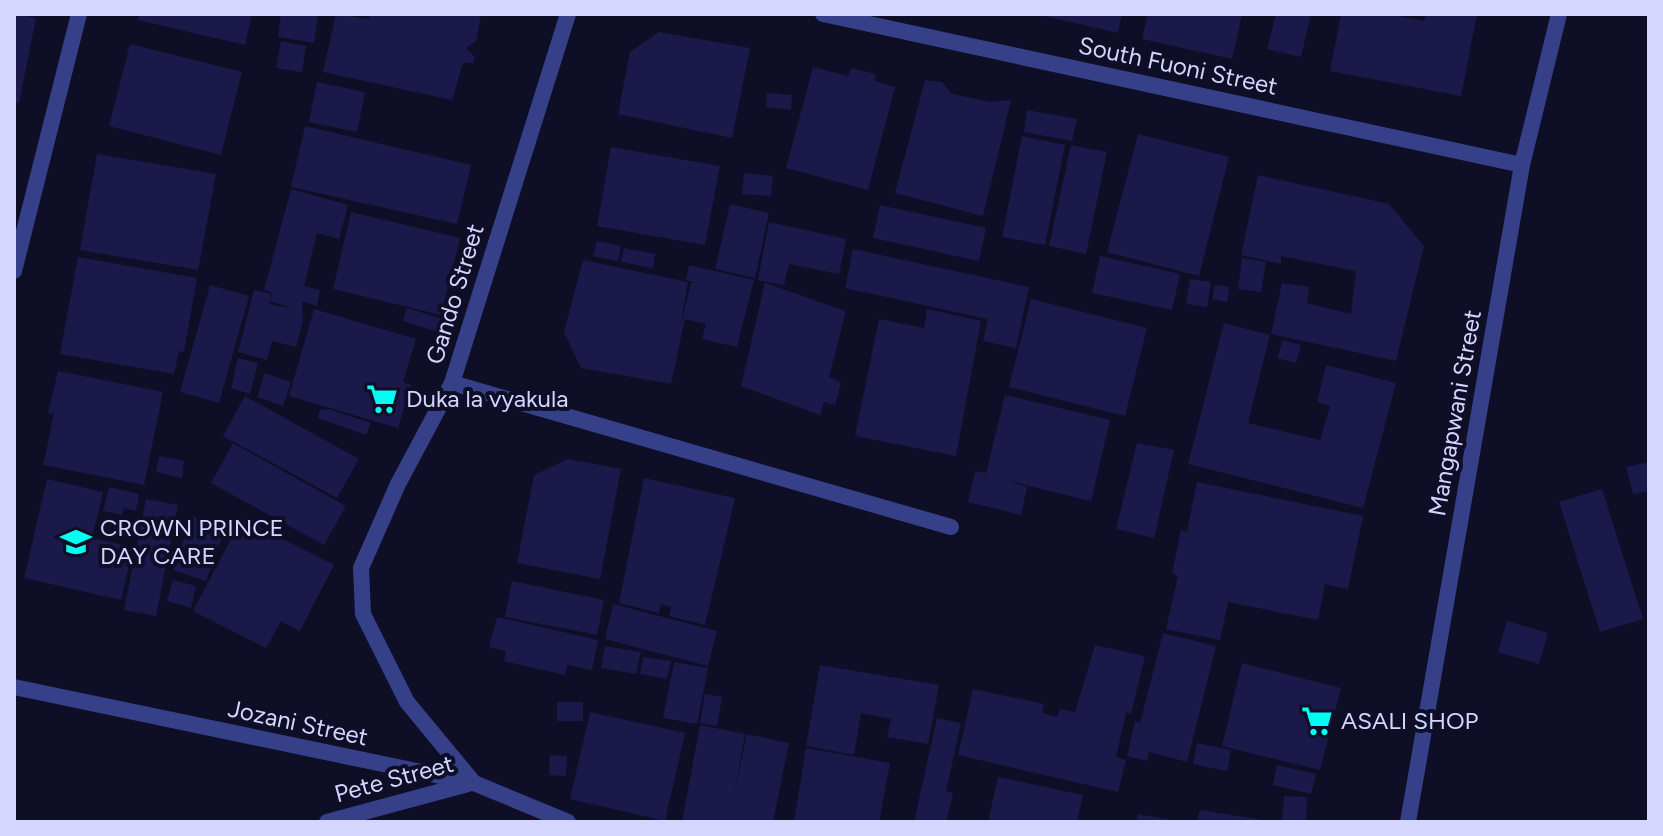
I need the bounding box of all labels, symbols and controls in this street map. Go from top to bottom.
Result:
street label: South Fuoni Street [1076,30,1280,101]
street label: Gando Street [419,220,490,367]
street label: Mangapwani Street [1422,307,1487,518]
supermarket icon: Duka la vyakula [365,382,399,416]
place label: Duka la vyakula [406,384,569,413]
place label: CROWN PRINCE DAY CARE [100,513,284,570]
school or university icon: CROWN PRINCE DAY CARE [59,525,93,559]
street label: Jozani Street [225,694,371,751]
supermarket icon: ASALI SHOP [1300,704,1334,738]
place label: ASALI SHOP [1341,706,1479,735]
street label: Pete Street [331,749,457,808]

